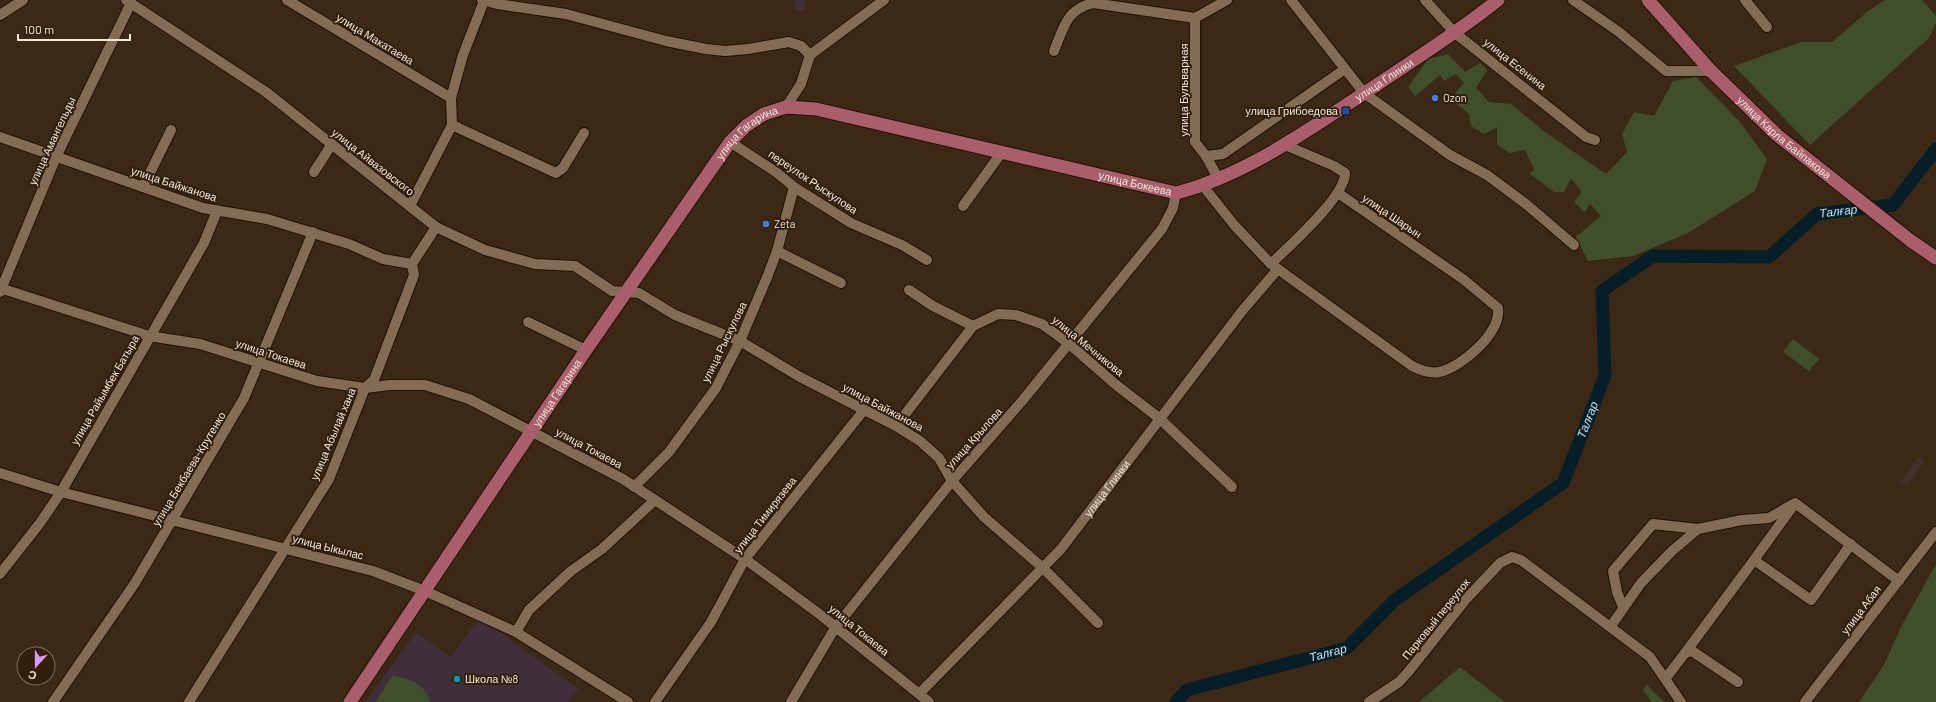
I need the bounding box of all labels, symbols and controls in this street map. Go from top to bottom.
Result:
street label: улица Макатаева [334,10,417,67]
scale bar [18,16,130,42]
text: 100 m [24,22,54,36]
street label: улица Есенина [1481,35,1550,93]
street label: улица Бульварная [1177,43,1190,136]
street label: улица Глинки [1352,55,1416,103]
place label: Ozon [1443,91,1467,104]
marker: Ozon [1430,93,1440,103]
street label: улица Карла Байпакова [1735,93,1835,182]
street label: улица Амангельды [25,95,78,187]
street label: улица Гагарина [713,103,780,162]
place label: улица Грибоедова [1245,104,1339,117]
marker: улица Грибоедова [1341,106,1351,116]
street label: улица Айвазовского [330,125,417,198]
street label: переулок Рыскулова [766,147,861,217]
street label: улица Байжанова [130,164,220,204]
street label: улица Бокеева [1097,168,1174,198]
street label: улица Шарын [1360,191,1424,240]
water label: Талғар [1818,201,1858,220]
place label: Zeta [774,217,795,230]
marker: Zeta [761,219,771,229]
street label: улица Рыскулова [698,299,749,384]
street label: улица Мечникова [1050,313,1127,379]
street label: улица Райымбек Батыра [68,332,142,447]
street label: улица Токаева [234,336,309,371]
street label: улица Гагарина [530,356,584,429]
street label: улица Байжанова [841,380,927,434]
street label: улица Абылай хана [307,385,358,482]
water label: Талғар [1573,399,1601,440]
street label: улица Крылова [943,404,1005,471]
street label: улица Бекбаева-Крутенко [149,409,228,528]
street label: улица Токаева [554,425,626,471]
street label: улица Глинки [1081,457,1132,519]
street label: улица Тимирязева [731,473,799,555]
street label: улица Ыкылас [291,531,366,562]
street label: Парковый переулок [1399,576,1472,662]
street label: улица Абая [1838,583,1883,637]
street label: улица Токаева [827,601,893,658]
water label: Талғар [1307,640,1349,664]
north arrow [16,646,56,686]
text: С [26,668,38,683]
place label: Школа №8 [465,672,518,685]
marker: Школа №8 [452,674,462,684]

